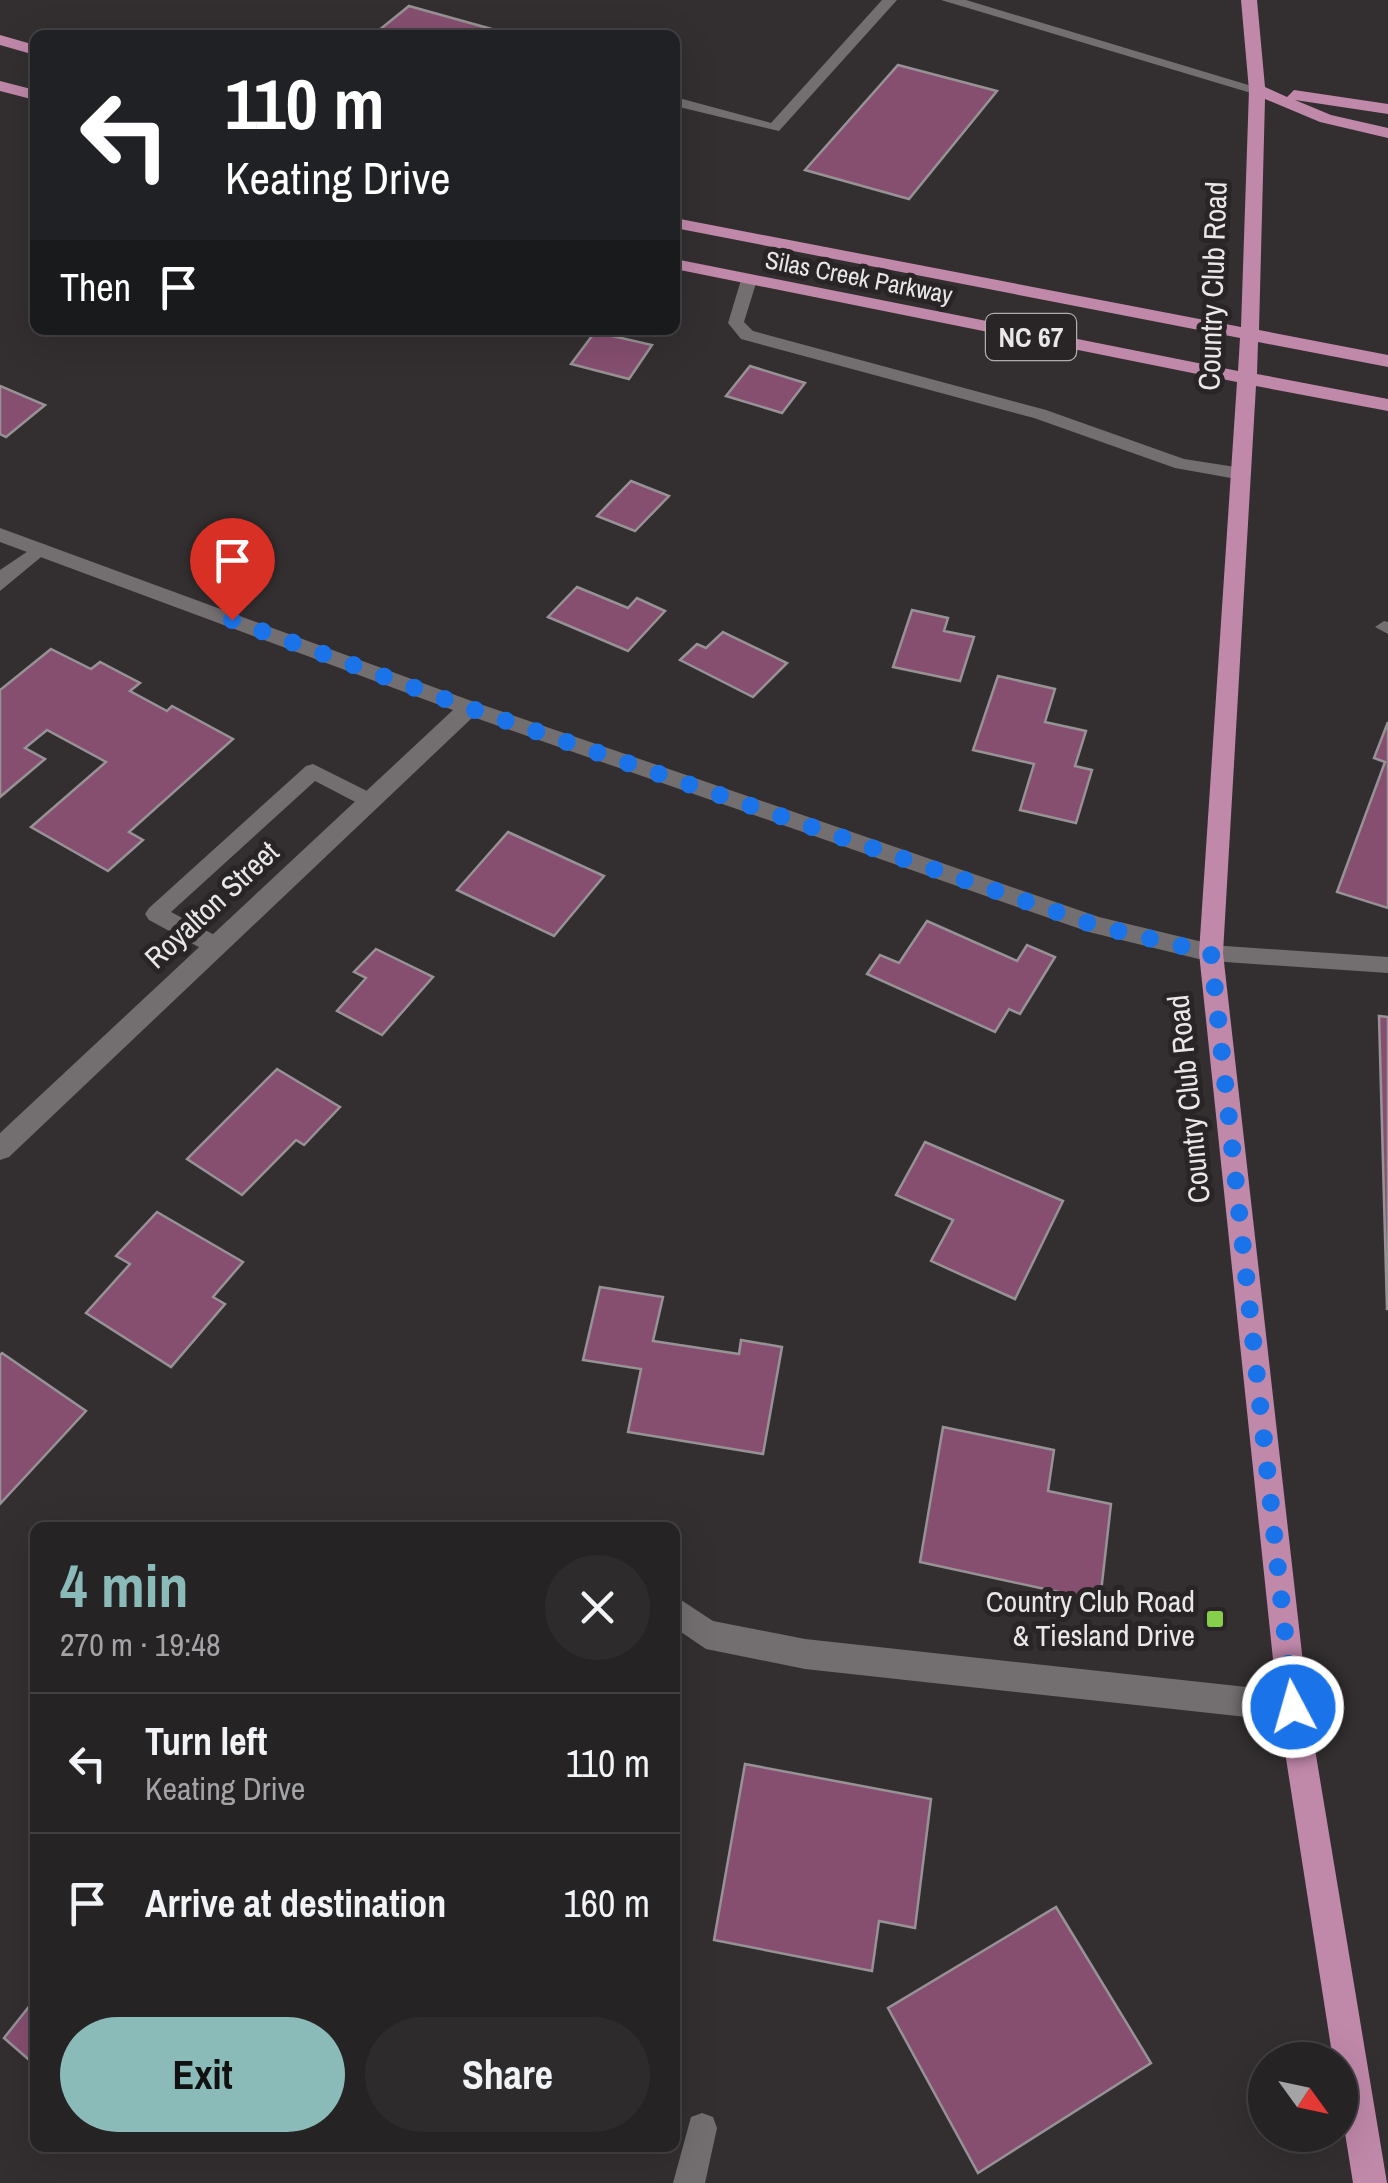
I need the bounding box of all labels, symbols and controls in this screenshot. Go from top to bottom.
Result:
text: 110 m [225,57,385,151]
icon: left [60,70,190,200]
text: Keating Drive [225,147,451,208]
street label: Country Club Road [1188,181,1236,391]
street label: Silas Creek Parkway [762,242,956,312]
icon: arrive [151,260,206,315]
text: Then [60,262,131,313]
road number: NC 67 [986,314,1076,360]
pin [190,518,275,621]
icon: arrive [205,533,260,588]
street label: Royalton Street [136,832,287,977]
street label: Country Club Road [1157,993,1219,1205]
text: 4 min [60,1545,189,1626]
button: close [545,1555,650,1660]
place label: Country Club Road & Tiesland Drive [986,1581,1195,1655]
marker: Country Club Road & Tiesland Drive [1204,1608,1226,1630]
text: 270 m · 19:48 [60,1623,220,1666]
position arrow [1241,1655,1345,1759]
text: Turn left [145,1716,267,1767]
icon: left [60,1736,115,1791]
text: 110 m [566,1738,650,1789]
text: Keating Drive [145,1767,305,1810]
icon: arrive [60,1876,115,1931]
text: Arrive at destination [145,1878,446,1929]
text: 160 m [563,1878,650,1929]
button: Exit [60,2017,345,2132]
button: Share [365,2017,650,2132]
north arrow [1248,2042,1358,2152]
map controls [1248,2042,1358,2152]

